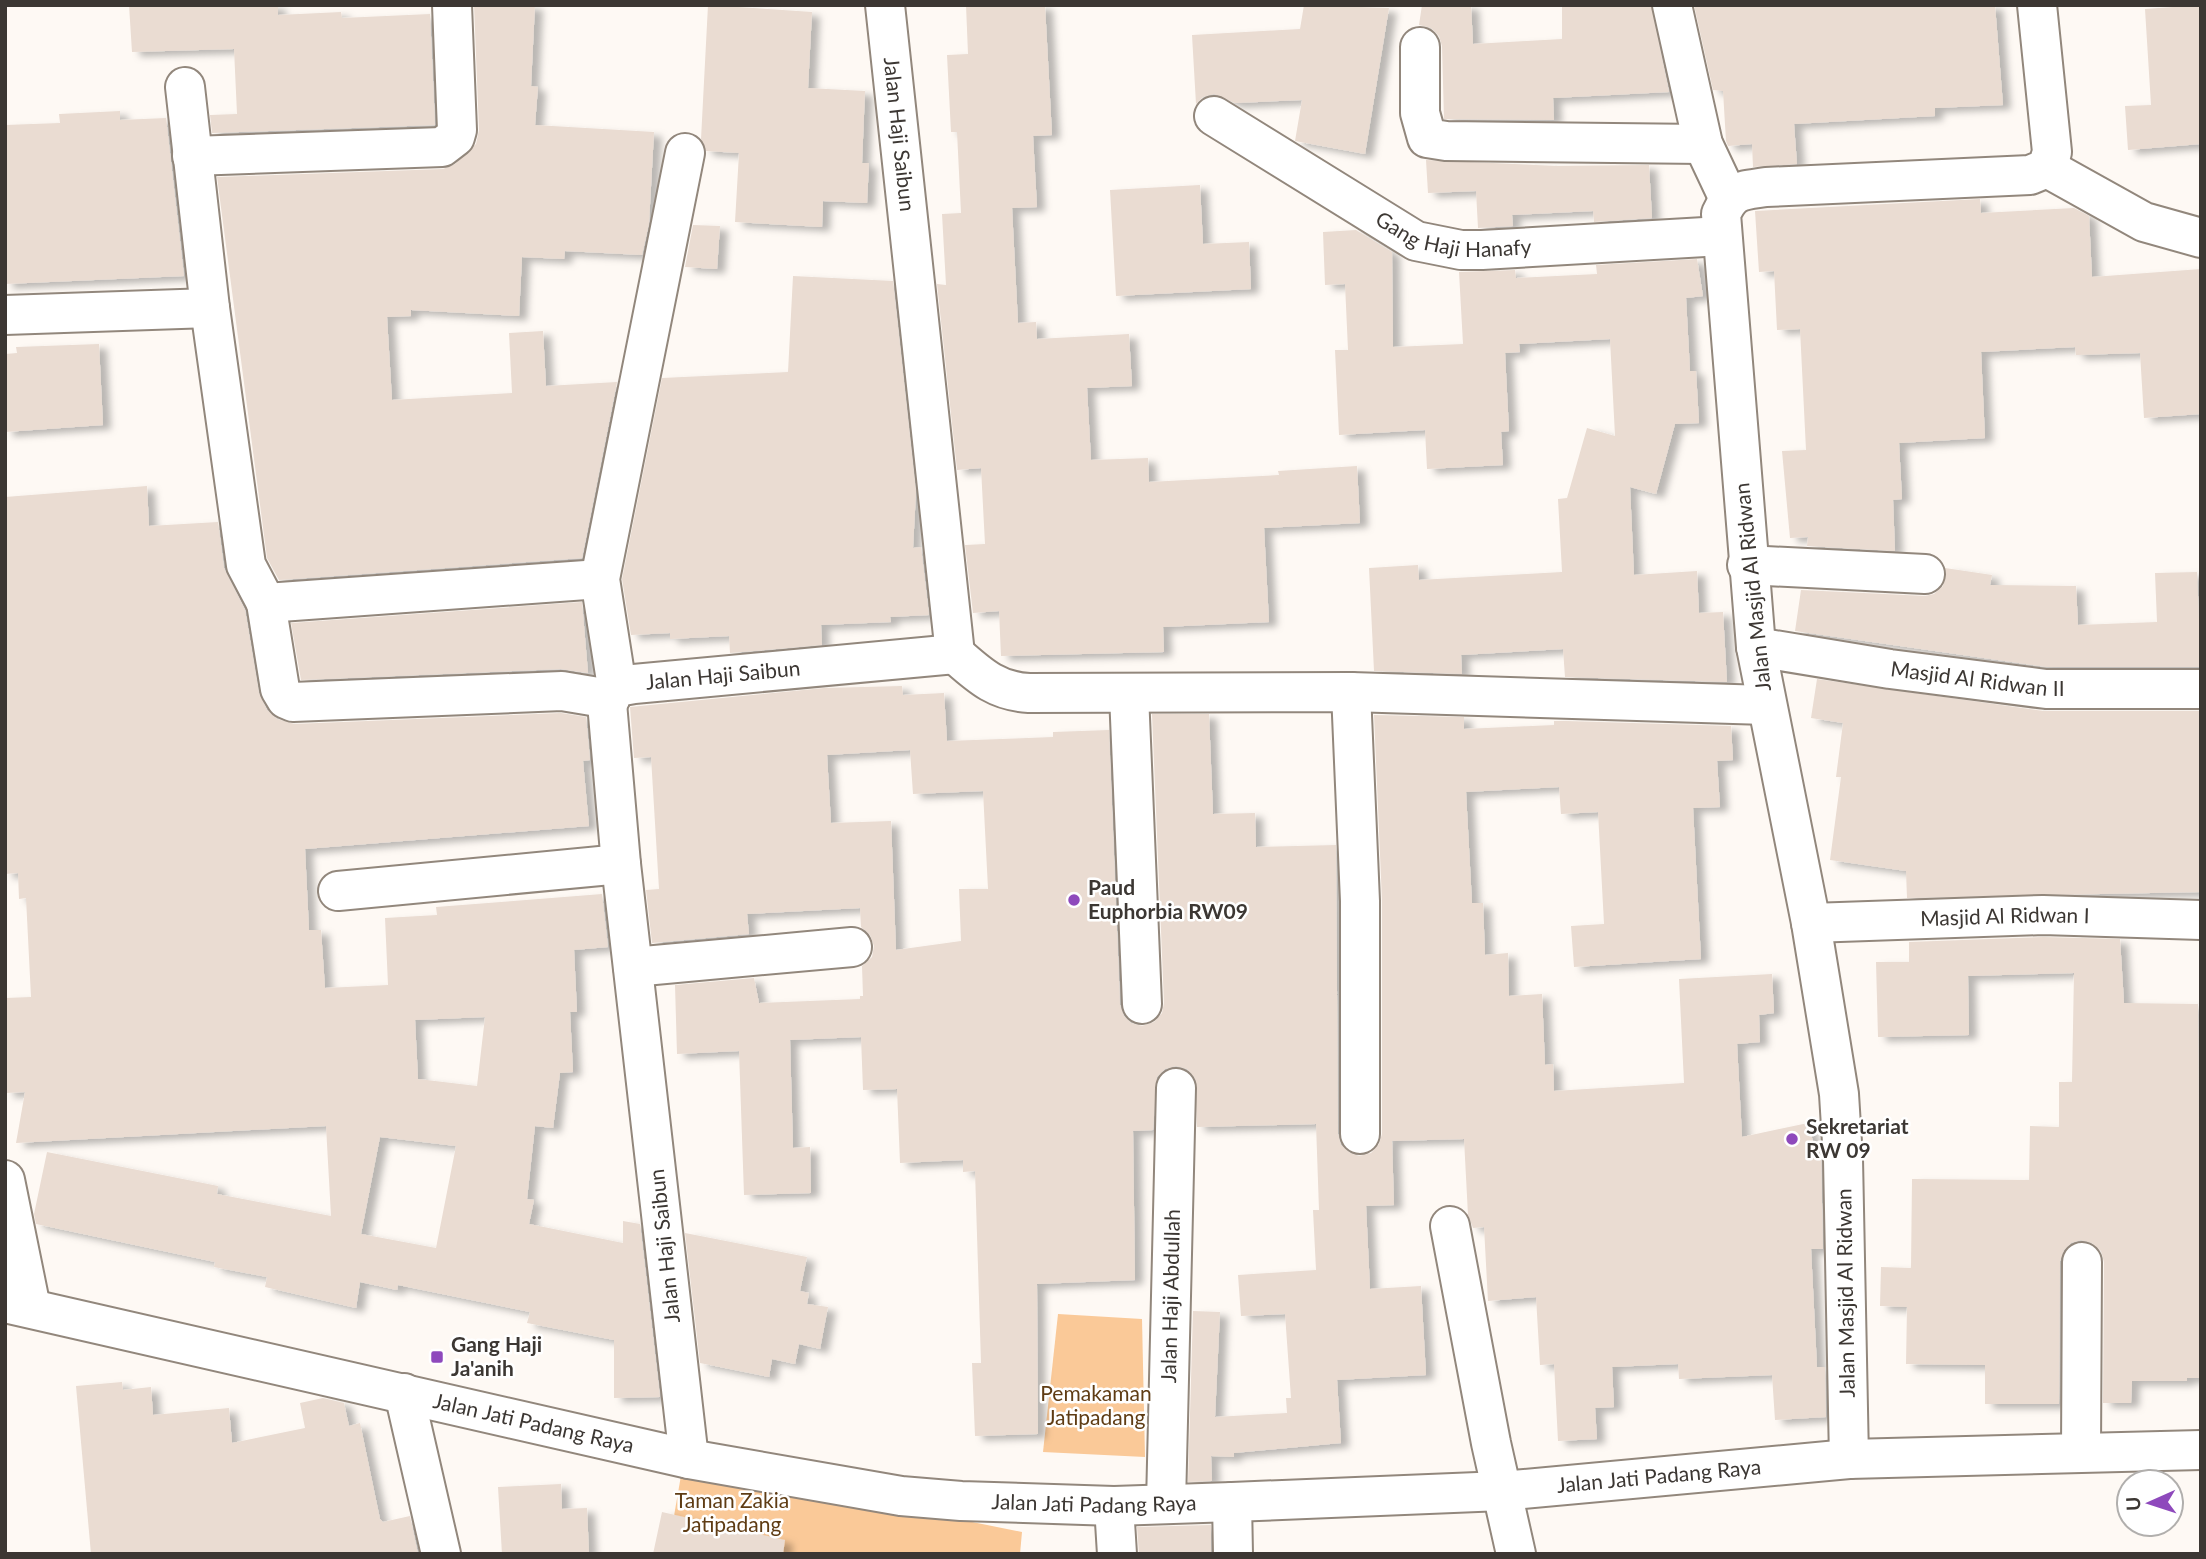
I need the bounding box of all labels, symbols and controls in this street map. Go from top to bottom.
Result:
street label: Jalan Haji Saibun [880,56,921,212]
street label: Gang Haji Hanafy [1372,205,1532,261]
street label: Jalan Masjid Al Ridwan [1728,482,1775,693]
street label: Jalan Haji Saibun [645,655,801,694]
street label: Masjid Al Ridwan II [1889,655,2065,700]
place label: Paud Euphorbia RW09 [1088,874,1248,923]
marker: Paud Euphorbia RW09 [1066,892,1082,908]
street label: Masjid Al Ridwan I [1920,901,2090,930]
place label: Sekretariat RW 09 [1806,1113,1909,1162]
marker: Sekretariat RW 09 [1784,1131,1800,1147]
street label: Jalan Haji Saibun [643,1168,684,1324]
street label: Jalan Masjid Al Ridwan [1830,1188,1859,1398]
street label: Jalan Haji Abdullah [1155,1209,1184,1383]
place label: Gang Haji Ja'anih [451,1331,542,1380]
marker: Gang Haji Ja'anih [429,1349,445,1365]
park label: Pemakaman Jatipadang [1040,1380,1152,1429]
street label: Jalan Jati Padang Raya [431,1387,637,1457]
street label: Jalan Jati Padang Raya [1556,1453,1762,1497]
north arrow [2115,1468,2185,1538]
park label: Taman Zakia Jatipadang [675,1487,789,1536]
street label: Jalan Jati Padang Raya [991,1488,1197,1517]
text: U [2121,1496,2144,1512]

